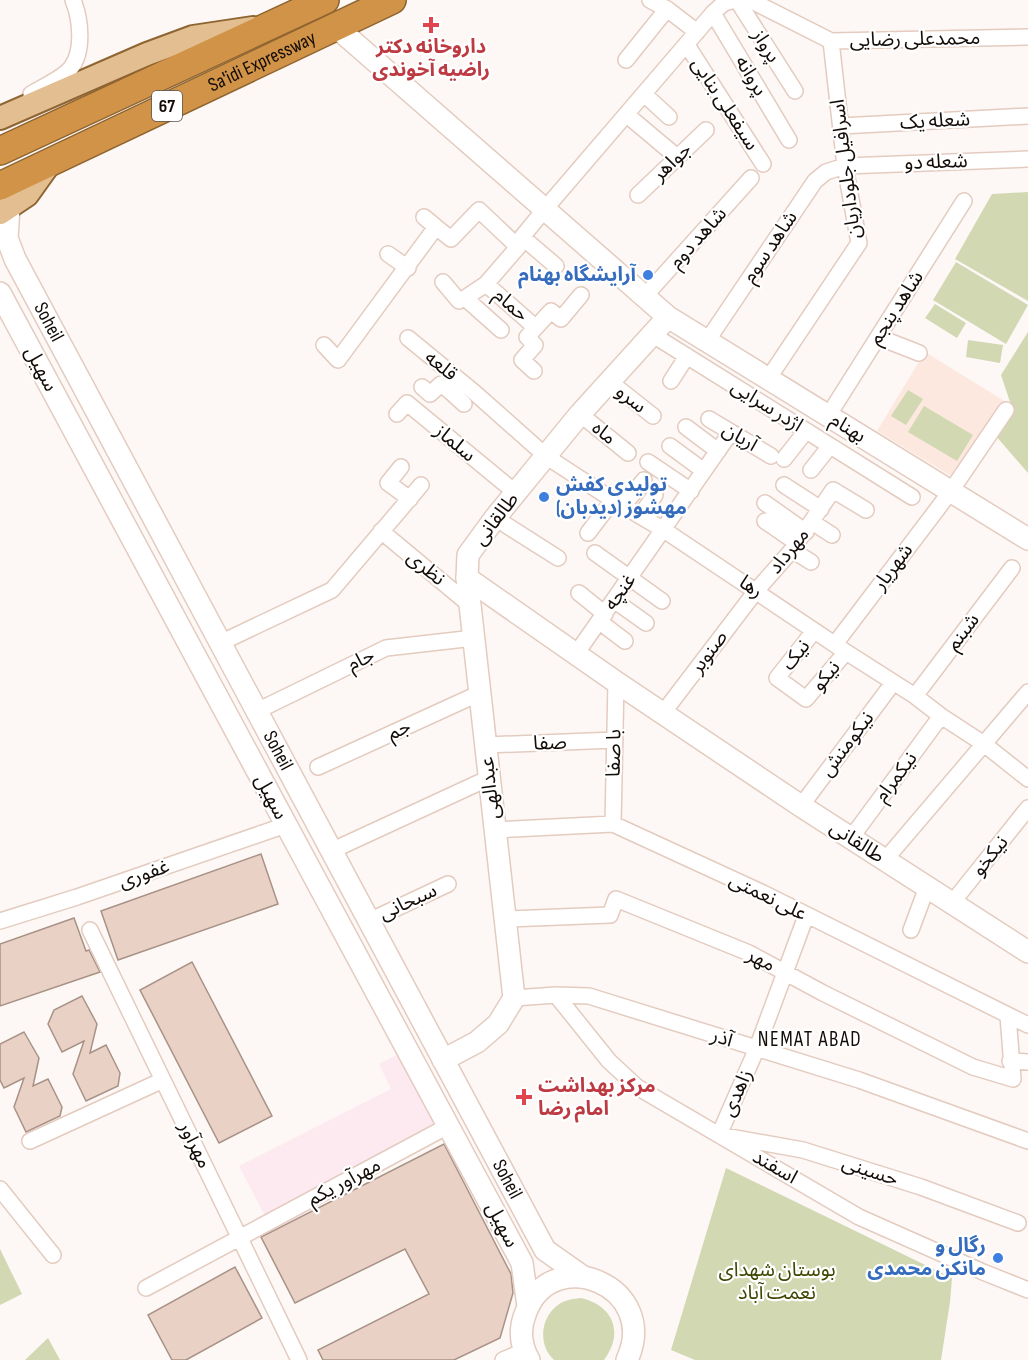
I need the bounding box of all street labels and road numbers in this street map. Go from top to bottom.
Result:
street label: پرواز [746,24,785,67]
street label: Sa'idi Expressway [204,26,320,97]
street label: محمدعلی رضایی [849,26,981,52]
street label: پروانه [730,52,772,101]
street label: سیفعلی بنایی [686,53,764,155]
road number: 67 [152,91,182,121]
street label: اسرافیل جلوداریان [826,98,866,240]
street label: شعله یک [899,107,971,135]
street label: جواهر [647,138,697,187]
street label: شعله دو [904,149,968,175]
street label: شاهد دوم [664,202,733,275]
street label: شاهد سوم [737,206,804,289]
street label: شاهد پنجم [863,266,931,351]
street label: حمام [487,283,534,328]
street label: Soheil [28,298,69,346]
street label: سهیل [19,342,63,396]
street label: قلعه [420,346,462,386]
street label: اژدر سرایی [727,375,807,437]
street label: سرو [611,379,651,419]
street label: بهنام [825,408,870,450]
street label: ماه [587,416,621,450]
street label: آریان [718,417,763,457]
street label: سلماز [429,418,480,467]
street label: طالقانی [468,488,524,550]
street label: مهرداد [763,523,815,579]
street label: شهریار [867,539,918,596]
street label: نظری [402,545,450,591]
street label: غنچه [599,569,641,615]
street label: رها [734,570,768,604]
street label: شبنم [941,609,986,657]
street label: صنوبر [684,626,733,679]
street label: نیک [777,635,815,675]
street label: جام [343,643,379,679]
street label: نیکو [806,656,846,696]
street label: نیکومنش [815,707,879,781]
street label: جم [384,714,415,747]
street label: Soheil [258,727,298,774]
street label: با صفا [602,729,626,777]
street label: صفا [533,730,567,756]
street label: نیکمرام [869,747,924,808]
street label: عبدالهی [475,756,505,820]
street label: سهیل [249,770,293,824]
street label: طالقانی [825,815,889,869]
street label: نیکخو [966,831,1014,881]
street label: غفوری [116,854,172,894]
street label: علی نعمتی [725,868,811,926]
street label: سبحانی [375,878,441,926]
street label: مهر [742,942,779,977]
street label: آذر [707,1023,737,1053]
street label: زاهدی [716,1066,758,1120]
street label: مهرآور [173,1117,217,1172]
street label: اسفند [748,1145,802,1189]
street label: حسینی [839,1151,901,1191]
street label: مهرآور یکم [303,1153,386,1213]
street label: Soheil [487,1155,527,1203]
street label: سهیل [480,1198,524,1252]

